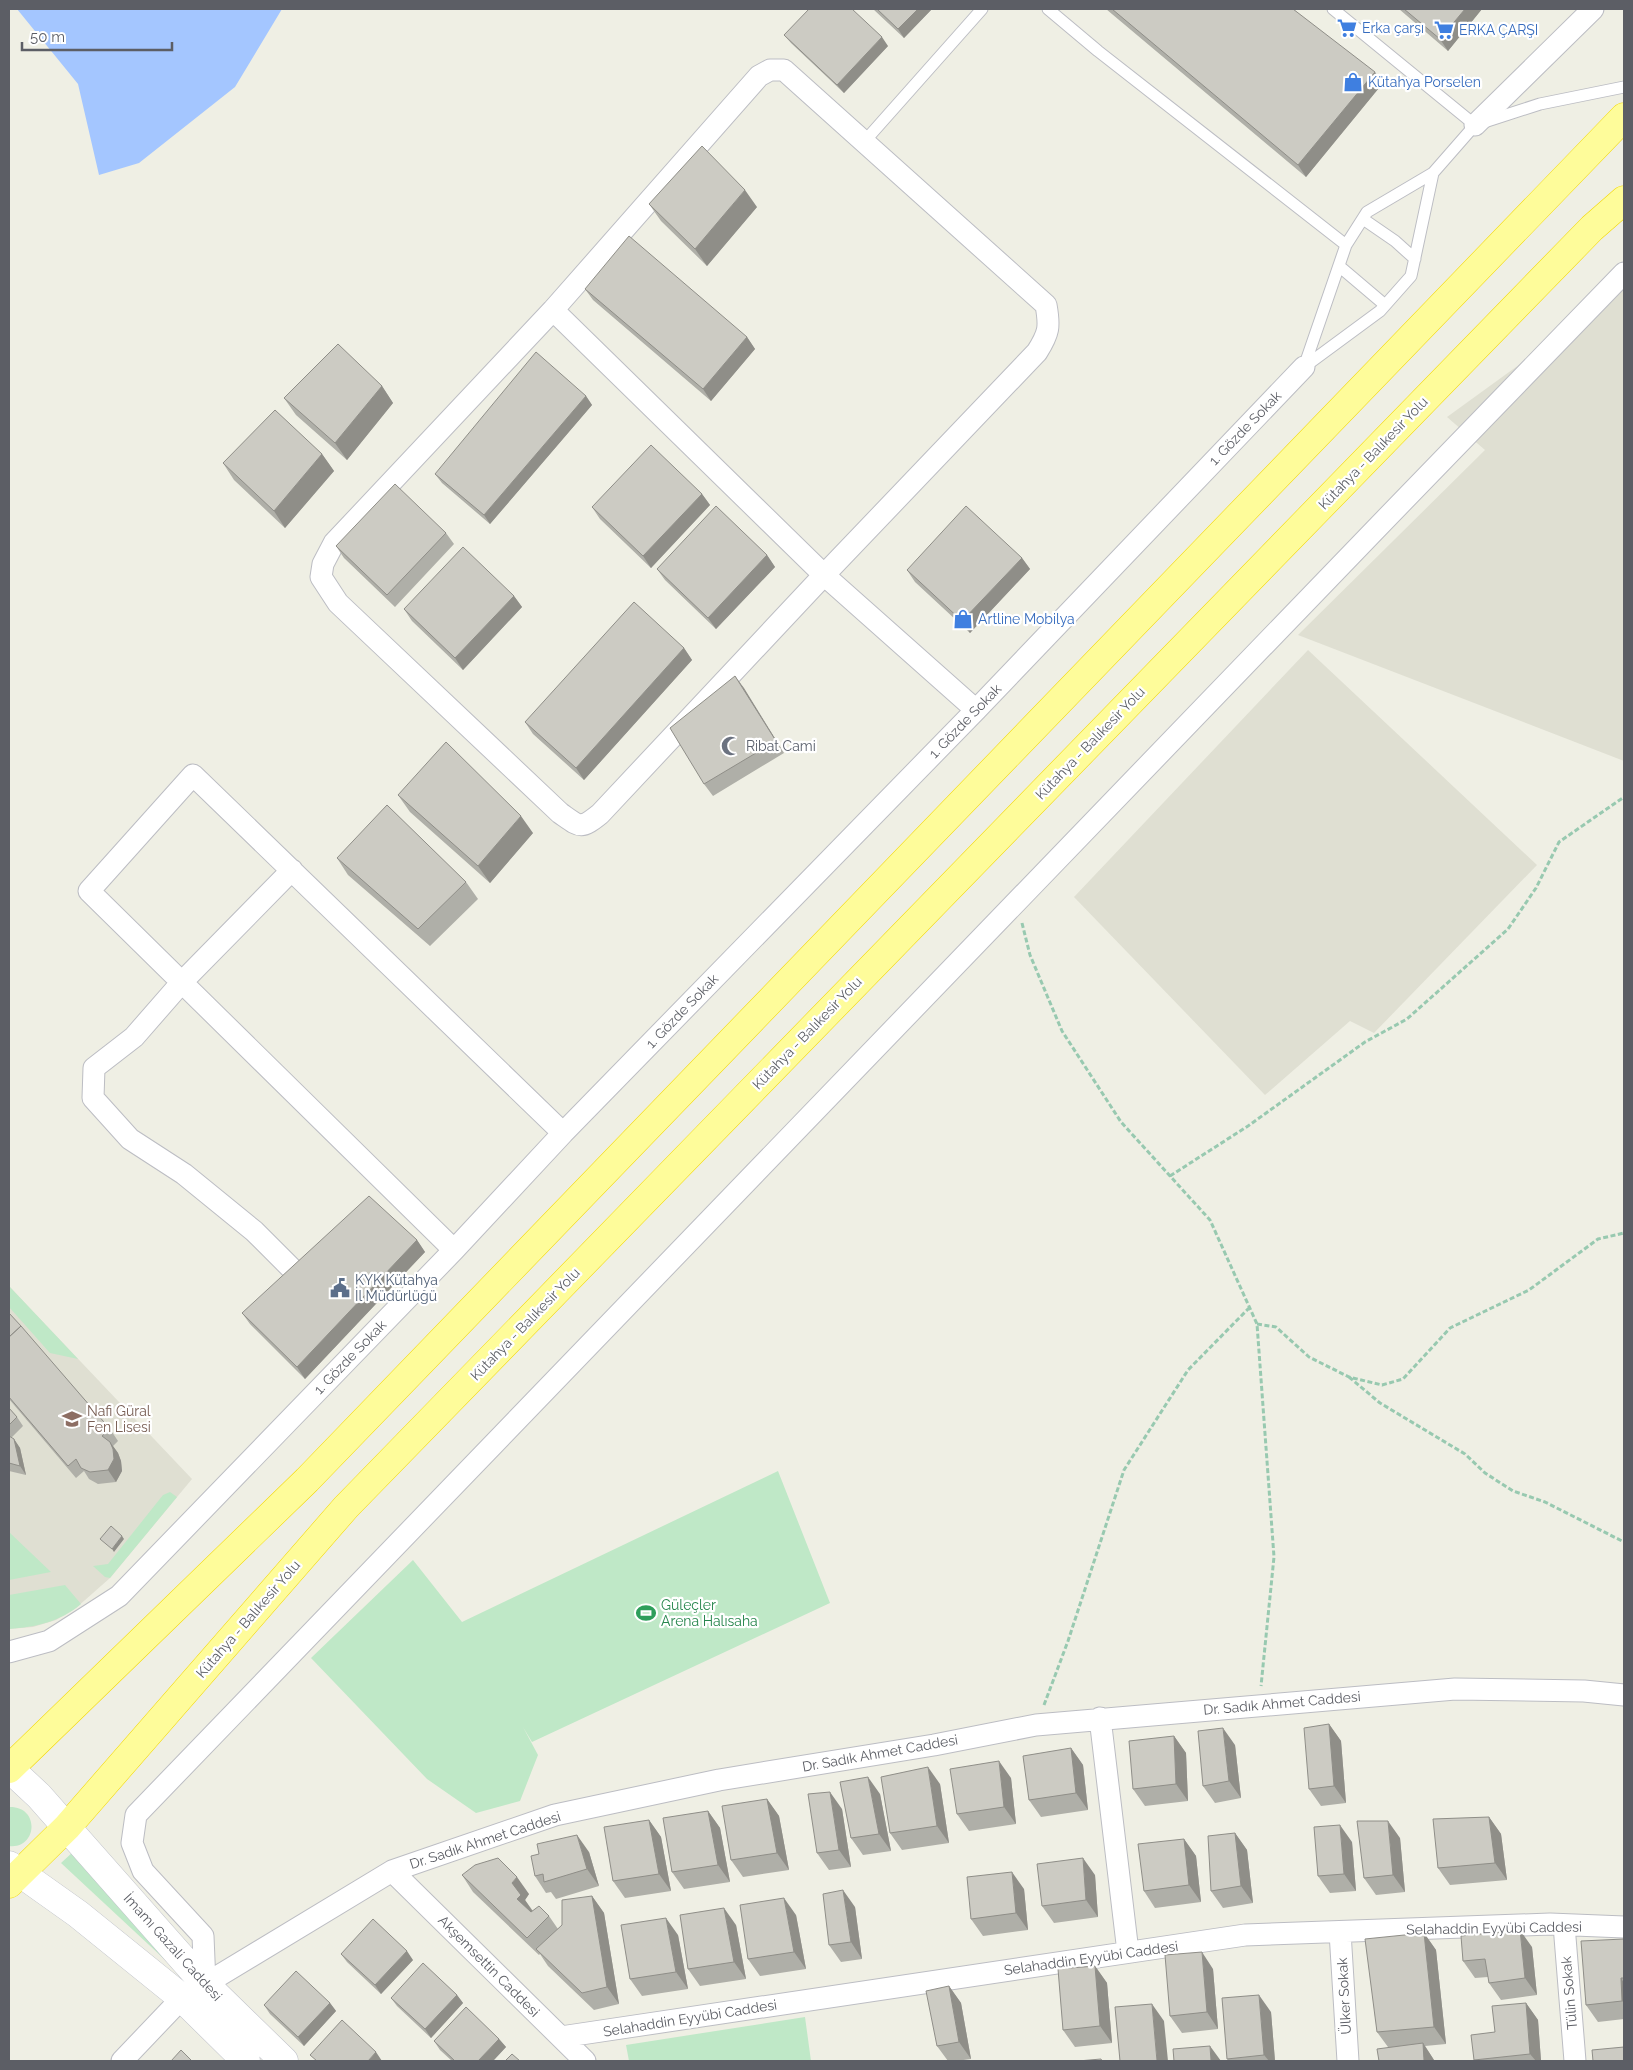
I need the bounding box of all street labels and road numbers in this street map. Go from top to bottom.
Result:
street label: 1. Gözde Sokak [1206,387,1285,468]
street label: Kütahya - Balıkesir Yolu [1315,393,1431,513]
street label: 1. Gözde Sokak [926,680,1005,761]
street label: Kütahya - Balıkesir Yolu [1032,683,1148,803]
street label: 1. Gözde Sokak [643,970,722,1051]
street label: Kütahya - Balıkesir Yolu [749,973,865,1093]
street label: Kütahya - Balıkesir Yolu [467,1264,583,1384]
street label: 1. Gözde Sokak [311,1316,390,1397]
street label: Kütahya - Balıkesir Yolu [193,1557,303,1681]
street label: Dr. Sadık Ahmet Caddesi [1203,1688,1361,1718]
street label: Dr. Sadık Ahmet Caddesi [801,1731,959,1775]
street label: Dr. Sadık Ahmet Caddesi [407,1808,563,1872]
street label: İmamı Gazali Caddesi [121,1889,227,2004]
street label: Akşemsettin Caddesi [435,1912,543,2020]
street label: Selahaddin Eyyübi Caddesi [1406,1918,1582,1938]
street label: Selahaddin Eyyübi Caddesi [1003,1938,1179,1978]
street label: Tülin Sokak [1558,1955,1580,2030]
street label: Ülker Sokak [1332,1957,1354,2035]
street label: Selahaddin Eyyübi Caddesi [602,1996,778,2040]

